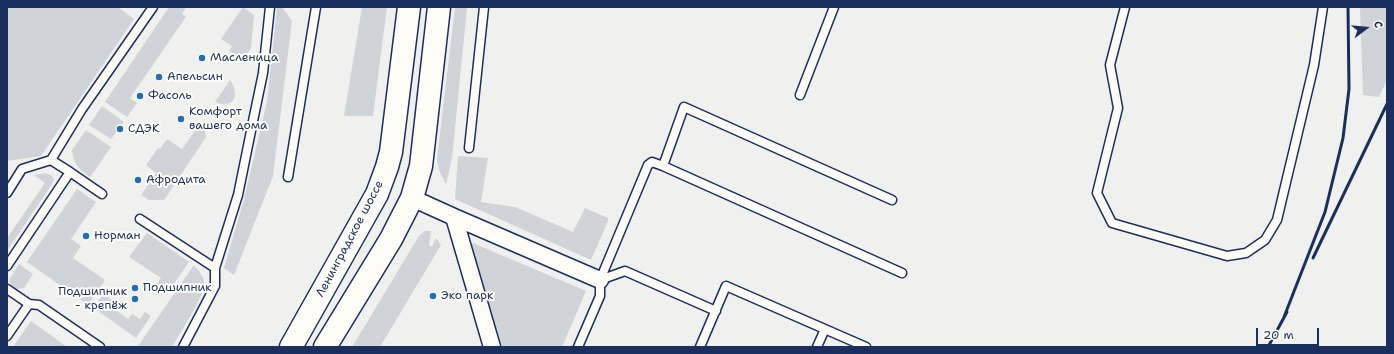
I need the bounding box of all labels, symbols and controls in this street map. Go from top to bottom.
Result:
north arrow [1346,8,1386,48]
text: С [1370,19,1386,30]
place label: Масленица [210,51,278,65]
marker: Масленица [197,53,207,63]
place label: Апельсин [167,70,223,84]
marker: Апельсин [154,72,164,82]
place label: Фасоль [148,89,192,103]
marker: Фасоль [135,91,145,101]
place label: Комфорт вашего дома [189,105,268,133]
marker: Комфорт вашего дома [176,114,186,124]
place label: СДЭК [128,122,160,136]
marker: СДЭК [115,124,125,134]
place label: Афродита [146,173,206,187]
marker: Афродита [133,175,143,185]
street label: Ленинградское шоссе [313,178,387,300]
place label: Норман [94,229,141,243]
marker: Норман [81,231,91,241]
place label: Подшипник [143,281,212,295]
marker: Подшипник [130,283,140,293]
place label: Подшипник - крепёж [58,285,127,313]
place label: Эко парк [441,289,493,303]
marker: Эко парк [428,291,438,301]
marker: Подшипник - крепёж [130,294,140,304]
scale bar [1258,320,1321,346]
text: 20 m [1263,327,1294,343]

